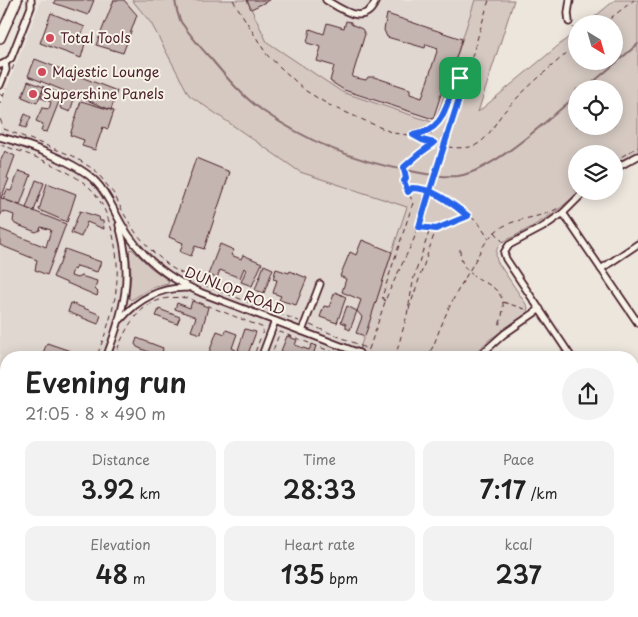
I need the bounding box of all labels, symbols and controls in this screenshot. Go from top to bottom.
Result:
north arrow [568,15,622,70]
map controls [568,15,623,200]
place label: Total Tools [60,27,131,48]
marker: Total Tools [44,32,56,44]
pin [439,57,481,99]
place label: Majestic Lounge [52,61,160,82]
icon: arrive [446,64,474,92]
marker: Majestic Lounge [36,66,48,78]
button: locate [568,80,623,135]
place label: Supershine Panels [43,83,164,104]
marker: Supershine Panels [27,88,39,100]
button: layers [568,145,623,200]
street label: DUNLOP ROAD [182,261,288,320]
text: Evening run [25,360,187,403]
button: share [562,368,614,420]
text: 21:05 · 8 × 490 m [25,401,166,425]
text: Distance [91,449,150,470]
text: Time [303,449,336,470]
text: Pace [503,449,534,470]
text: 3.92 [80,470,135,508]
text: 28:33 [283,470,356,508]
text: 7:17 [480,470,526,508]
text: km [135,483,161,504]
text: /km [526,483,557,504]
text: Elevation [90,534,151,555]
text: Heart rate [284,534,355,555]
text: kcal [505,534,532,555]
text: 48 [96,555,128,593]
text: 135 [281,555,325,593]
text: 237 [495,555,542,593]
text: m [128,568,145,589]
text: bpm [325,568,358,589]

